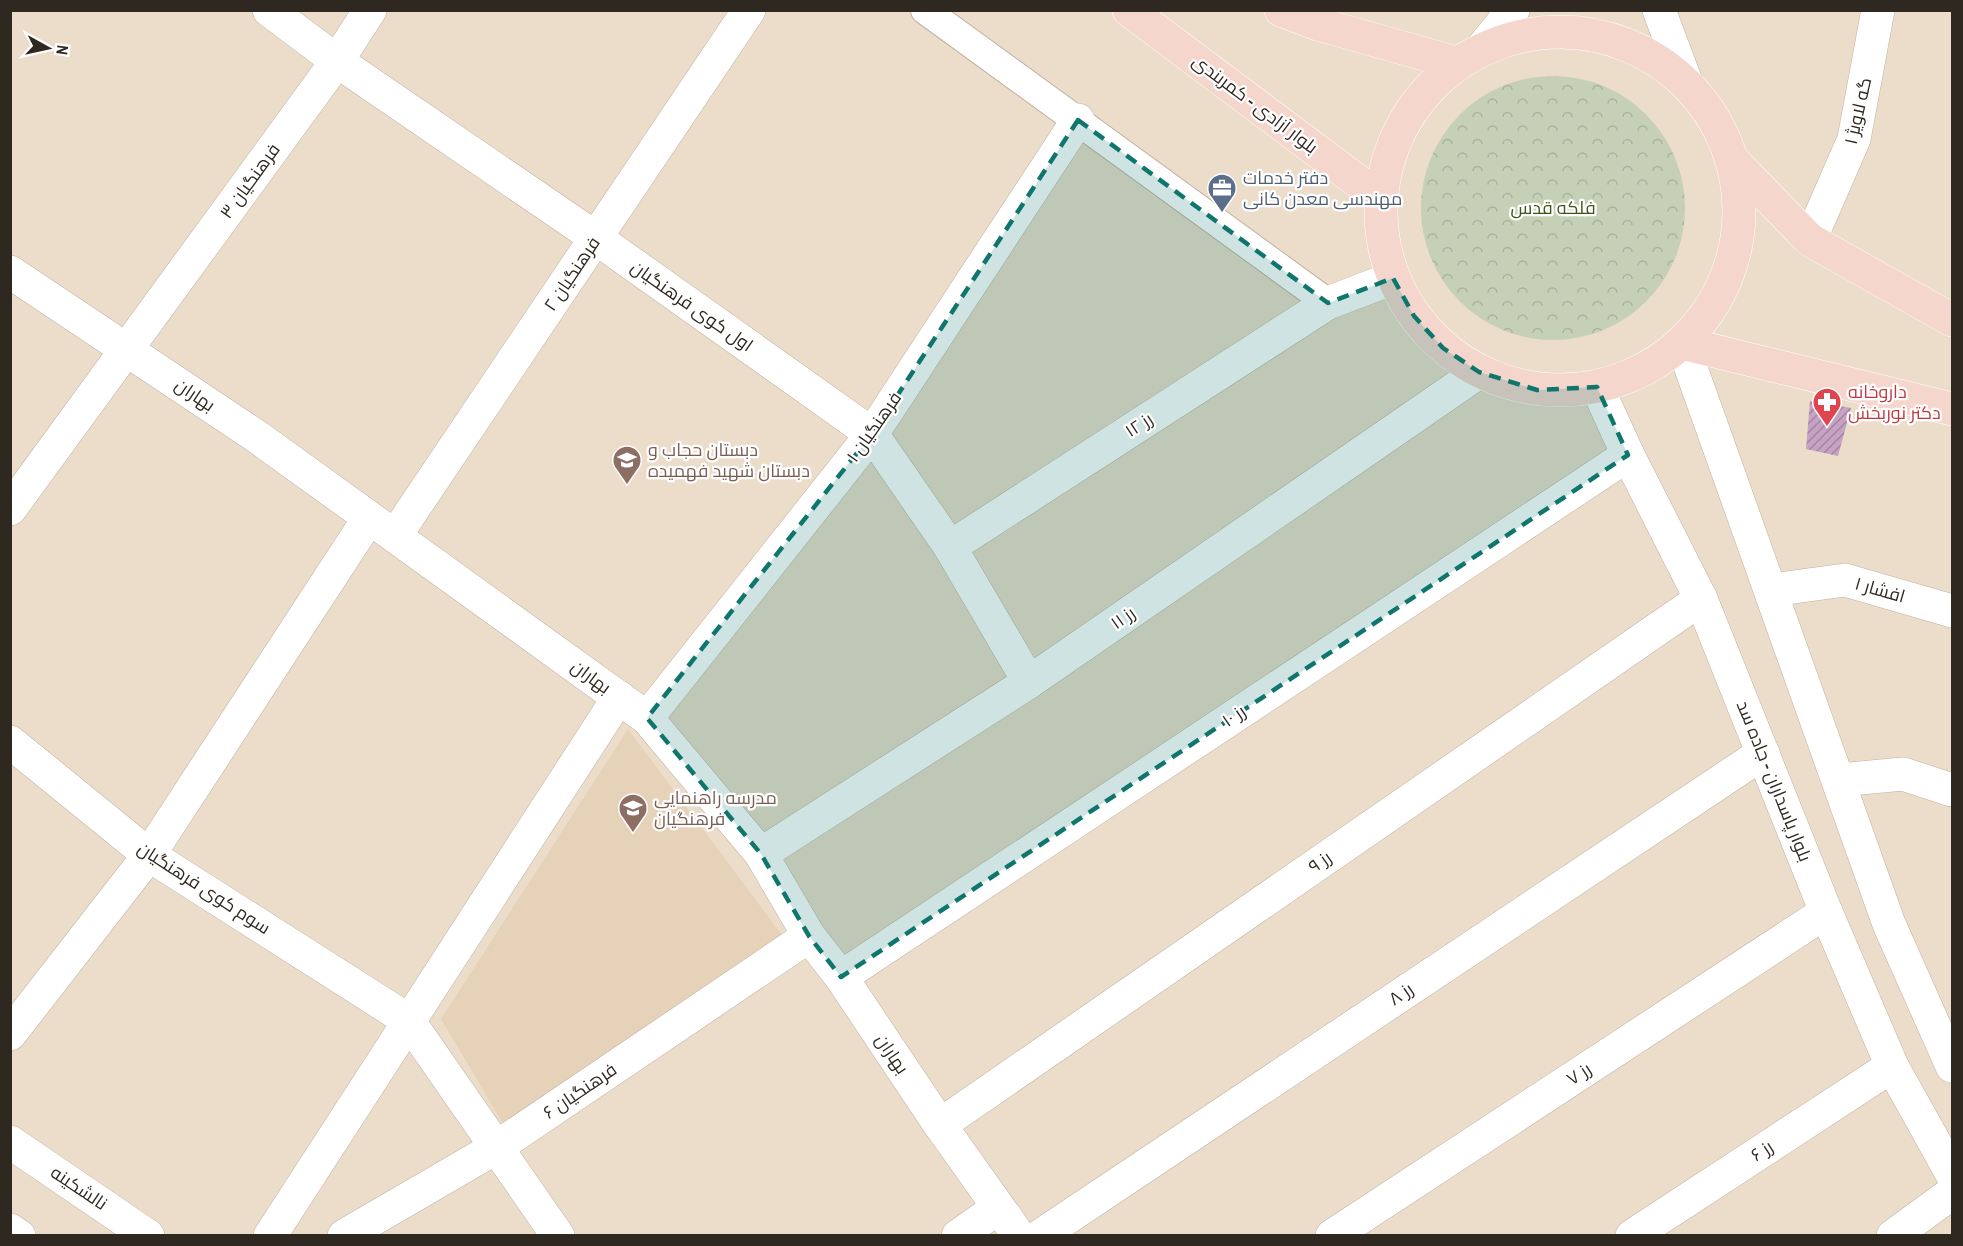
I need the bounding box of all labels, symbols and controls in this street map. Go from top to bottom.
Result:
north arrow [18,18,78,78]
text: N [51,44,74,56]
street label: بلوار آزادی - کمربندی [1187,48,1323,159]
street label: گه لاویژ ۱ [1838,75,1877,147]
street label: فرهنگیان ۳ [214,138,285,223]
place label: دفتر خدمات مهندسی معدن کانی [1243,165,1402,211]
office icon: دفتر خدمات مهندسی معدن کانی [1206,172,1238,214]
park label: فلکه قدس [1510,195,1596,220]
street label: فرهنگیان ۲ [537,232,606,316]
street label: اول کوی فرهنگیان [626,254,758,357]
street label: بهاران [170,372,220,417]
place label: داروخانه دکتر نوربخش [1848,379,1941,425]
street label: فرهنگیان ۱ [840,386,907,467]
pharmacy icon: داروخانه دکتر نوربخش [1811,386,1843,428]
street label: رز ۱۲ [1120,406,1158,443]
place label: دبستان حجاب و دبستان شهید فهمیده [648,437,810,483]
school or university icon: دبستان حجاب و دبستان شهید فهمیده [611,444,643,486]
street label: افشار ۱ [1852,570,1908,609]
street label: رز ۱۱ [1105,600,1140,635]
street label: بهاران [566,654,616,700]
street label: بلوار پاسداران - جاده سد [1731,697,1818,865]
street label: رز ۱۰ [1217,699,1251,733]
place label: مدرسه راهنمایی فرهنگیان [654,785,777,831]
school or university icon: مدرسه راهنمایی فرهنگیان [617,792,649,834]
street label: سوم کوی فرهنگیان [133,835,276,940]
street label: رز ۹ [1303,845,1336,878]
street label: رز ۸ [1383,976,1418,1011]
street label: بهاران [870,1029,915,1079]
street label: رز ۷ [1562,1056,1596,1091]
street label: فرهنگیان ۶ [538,1057,622,1124]
street label: رز ۶ [1746,1134,1778,1167]
street label: نالشکینه [46,1159,113,1216]

